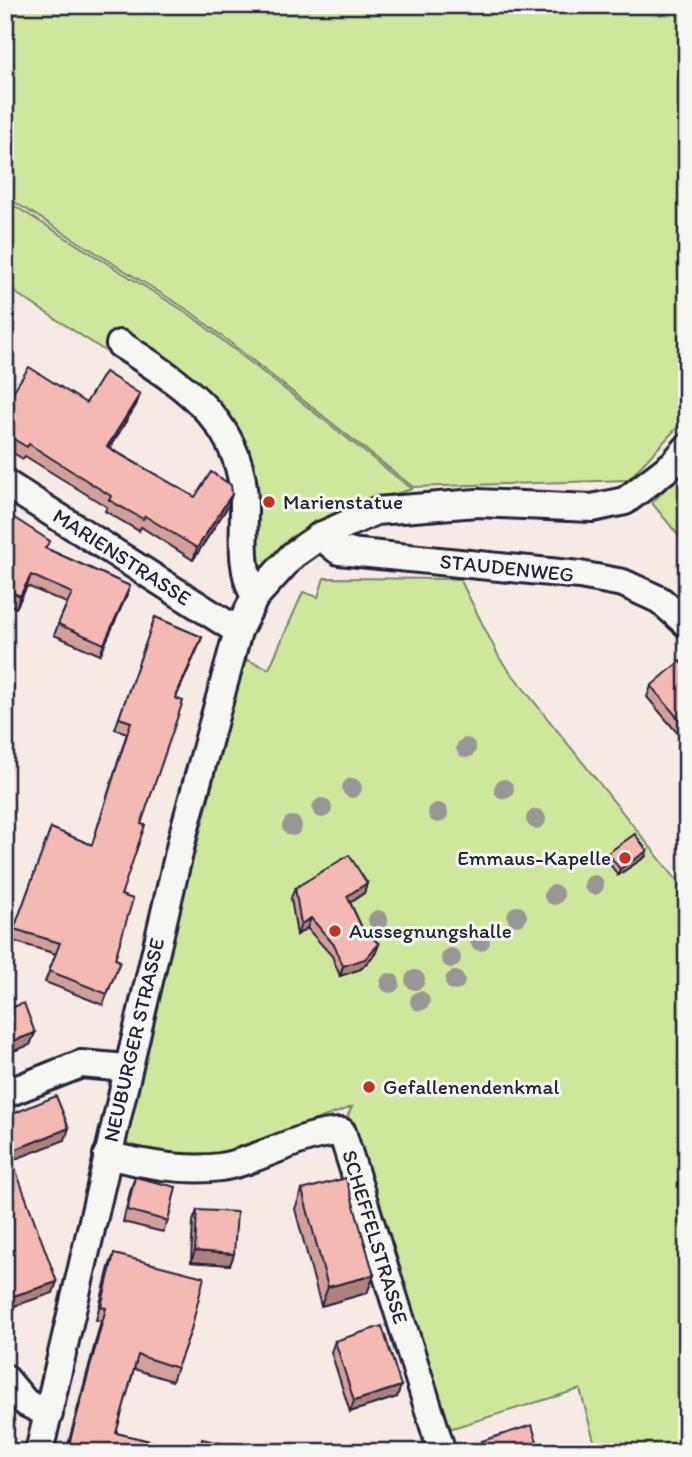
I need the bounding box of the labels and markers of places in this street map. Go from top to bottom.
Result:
place label: Marienstatue [283,489,403,514]
marker: Marienstatue [261,494,277,510]
place label: Emmaus-Kapelle [457,845,611,870]
marker: Emmaus-Kapelle [617,850,633,866]
place label: Aussegnungshalle [349,918,512,943]
marker: Aussegnungshalle [327,923,343,939]
place label: Gefallenendenkmal [383,1074,559,1099]
marker: Gefallenendenkmal [361,1079,377,1095]

